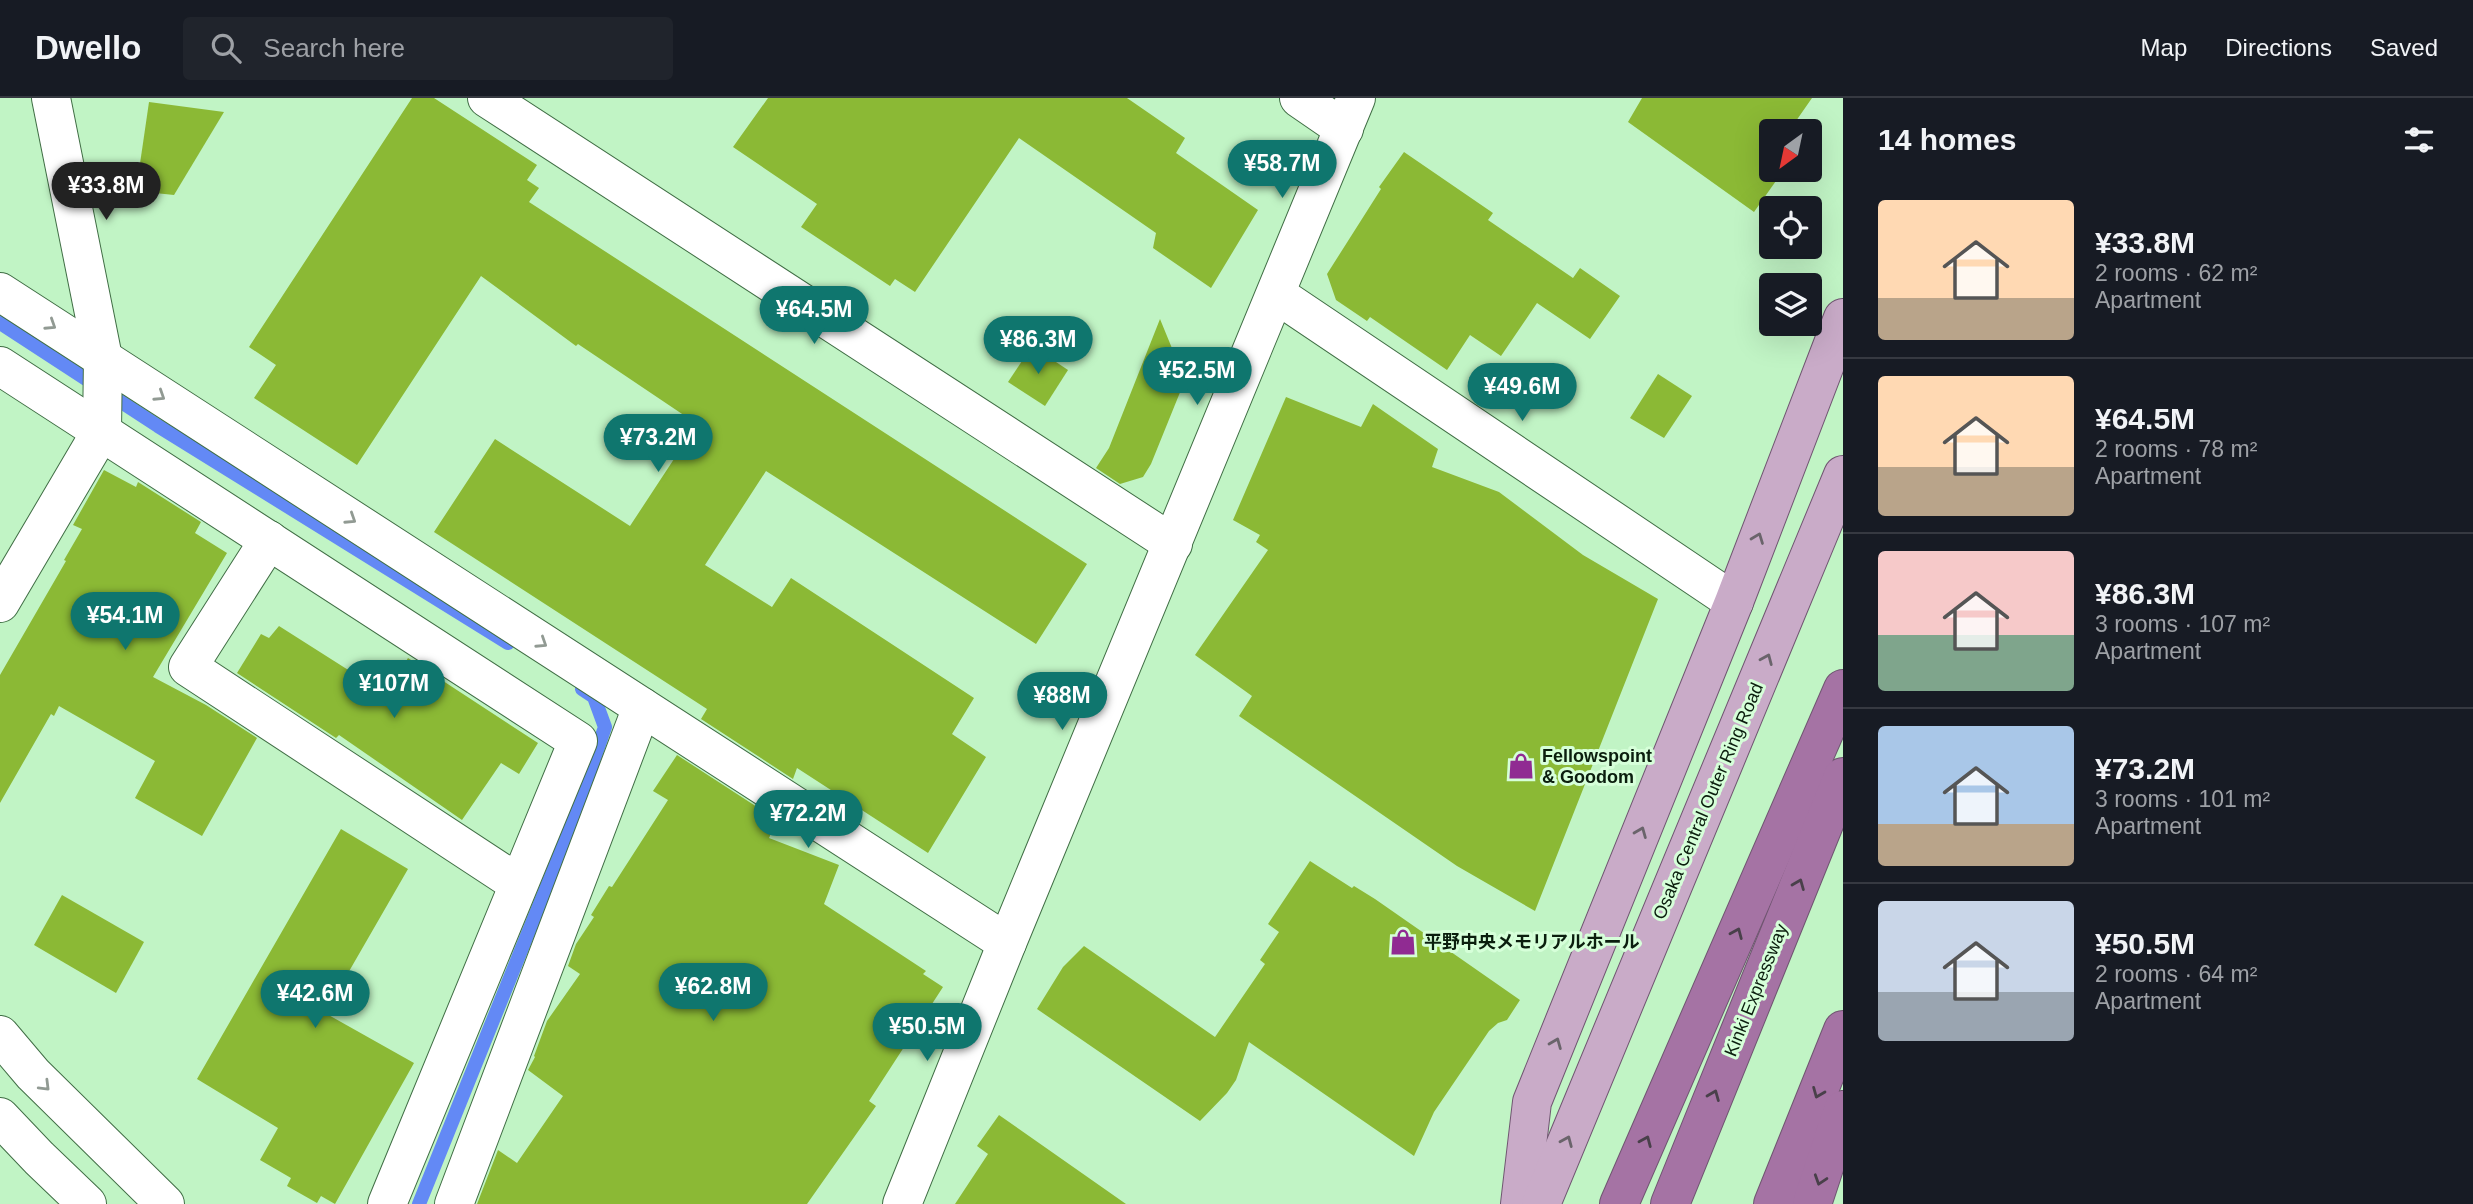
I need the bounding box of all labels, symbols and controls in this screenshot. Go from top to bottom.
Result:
search box [183,17,673,80]
text: Dwello [35,29,141,66]
icon: search [207,29,245,67]
text: Search here [263,33,405,63]
text: Map [2141,34,2187,61]
text: Directions [2225,34,2332,61]
text: Saved [2370,34,2438,61]
north arrow [1759,119,1822,182]
map controls [1759,119,1822,336]
icon: filters [2400,121,2438,159]
text: 14 homes [1878,123,2016,156]
pin: ¥58.7M [1225,140,1339,200]
text: ¥58.7M [1244,150,1320,176]
pin: ¥33.8M [49,162,163,222]
text: ¥33.8M [68,172,144,198]
button: locate [1759,196,1822,259]
text: ¥33.8M [2095,226,2195,259]
icon: home [1934,228,2018,312]
text: 2 rooms · 62 m² [2095,260,2257,286]
button: layers [1759,273,1822,336]
pin: ¥64.5M [757,286,871,346]
text: Apartment [2095,287,2201,313]
text: ¥64.5M [776,296,852,322]
pin: ¥86.3M [981,316,1095,376]
one-way arrow [44,317,57,330]
text: ¥86.3M [1000,326,1076,352]
pin: ¥52.5M [1140,348,1254,407]
text: ¥52.5M [1159,357,1235,383]
pin: ¥49.6M [1465,364,1579,423]
text: ¥49.6M [1484,373,1560,399]
one-way arrow [153,387,166,400]
text: ¥64.5M [2095,402,2195,435]
icon: home [1934,404,2018,488]
pin: ¥73.2M [601,414,715,474]
text: ¥73.2M [620,424,696,450]
text: 2 rooms · 78 m² [2095,436,2257,462]
text: Apartment [2095,463,2201,489]
one-way arrow [343,511,356,524]
one-way arrow [1750,533,1764,545]
text: ¥86.3M [2095,577,2195,610]
icon: home [1934,579,2018,663]
pin: ¥54.1M [68,592,182,652]
text: ¥54.1M [87,602,163,628]
text: 3 rooms · 107 m² [2095,611,2270,637]
one-way arrow [534,635,547,647]
text: Apartment [2095,638,2201,664]
one-way arrow [1758,654,1772,666]
pin: ¥107M [345,660,443,720]
text: ¥107M [359,670,429,696]
pin: ¥88M [1021,672,1103,732]
street label: Osaka Central Outer Ring Road [1649,680,1767,922]
text: ¥88M [1033,682,1091,708]
place label: Fellowspoint & Goodom [1542,746,1652,787]
shop icon: Fellowspoint & Goodom [1506,751,1536,781]
text: ¥73.2M [2095,752,2195,785]
icon: home [1934,754,2018,838]
text: 3 rooms · 101 m² [2095,786,2270,812]
pin: ¥72.2M [751,790,865,850]
text: ¥72.2M [770,800,846,826]
text: Apartment [2095,813,2201,839]
one-way arrow [1633,827,1647,839]
one-way arrow [1791,879,1805,891]
street label: Kinki Expressway [1720,921,1792,1059]
shop icon: 平野中央メモリアルホール [1388,927,1418,957]
text: ¥50.5M [2095,927,2195,960]
one-way arrow [1729,928,1743,940]
icon: home [1934,929,2018,1013]
place label: 平野中央メモリアルホール [1424,932,1640,952]
text: 2 rooms · 64 m² [2095,961,2257,987]
pin: ¥62.8M [656,964,770,1023]
pin: ¥42.6M [258,970,372,1030]
text: ¥62.8M [675,973,751,999]
text: ¥42.6M [277,980,353,1006]
text: Apartment [2095,988,2201,1014]
pin: ¥50.5M [870,1004,984,1063]
text: ¥50.5M [889,1013,965,1039]
one-way arrow [1548,1038,1562,1050]
one-way arrow [37,1078,49,1090]
one-way arrow [1812,1087,1826,1099]
one-way arrow [1705,1090,1719,1102]
one-way arrow [1559,1136,1573,1148]
one-way arrow [1638,1136,1652,1148]
one-way arrow [1814,1173,1828,1186]

